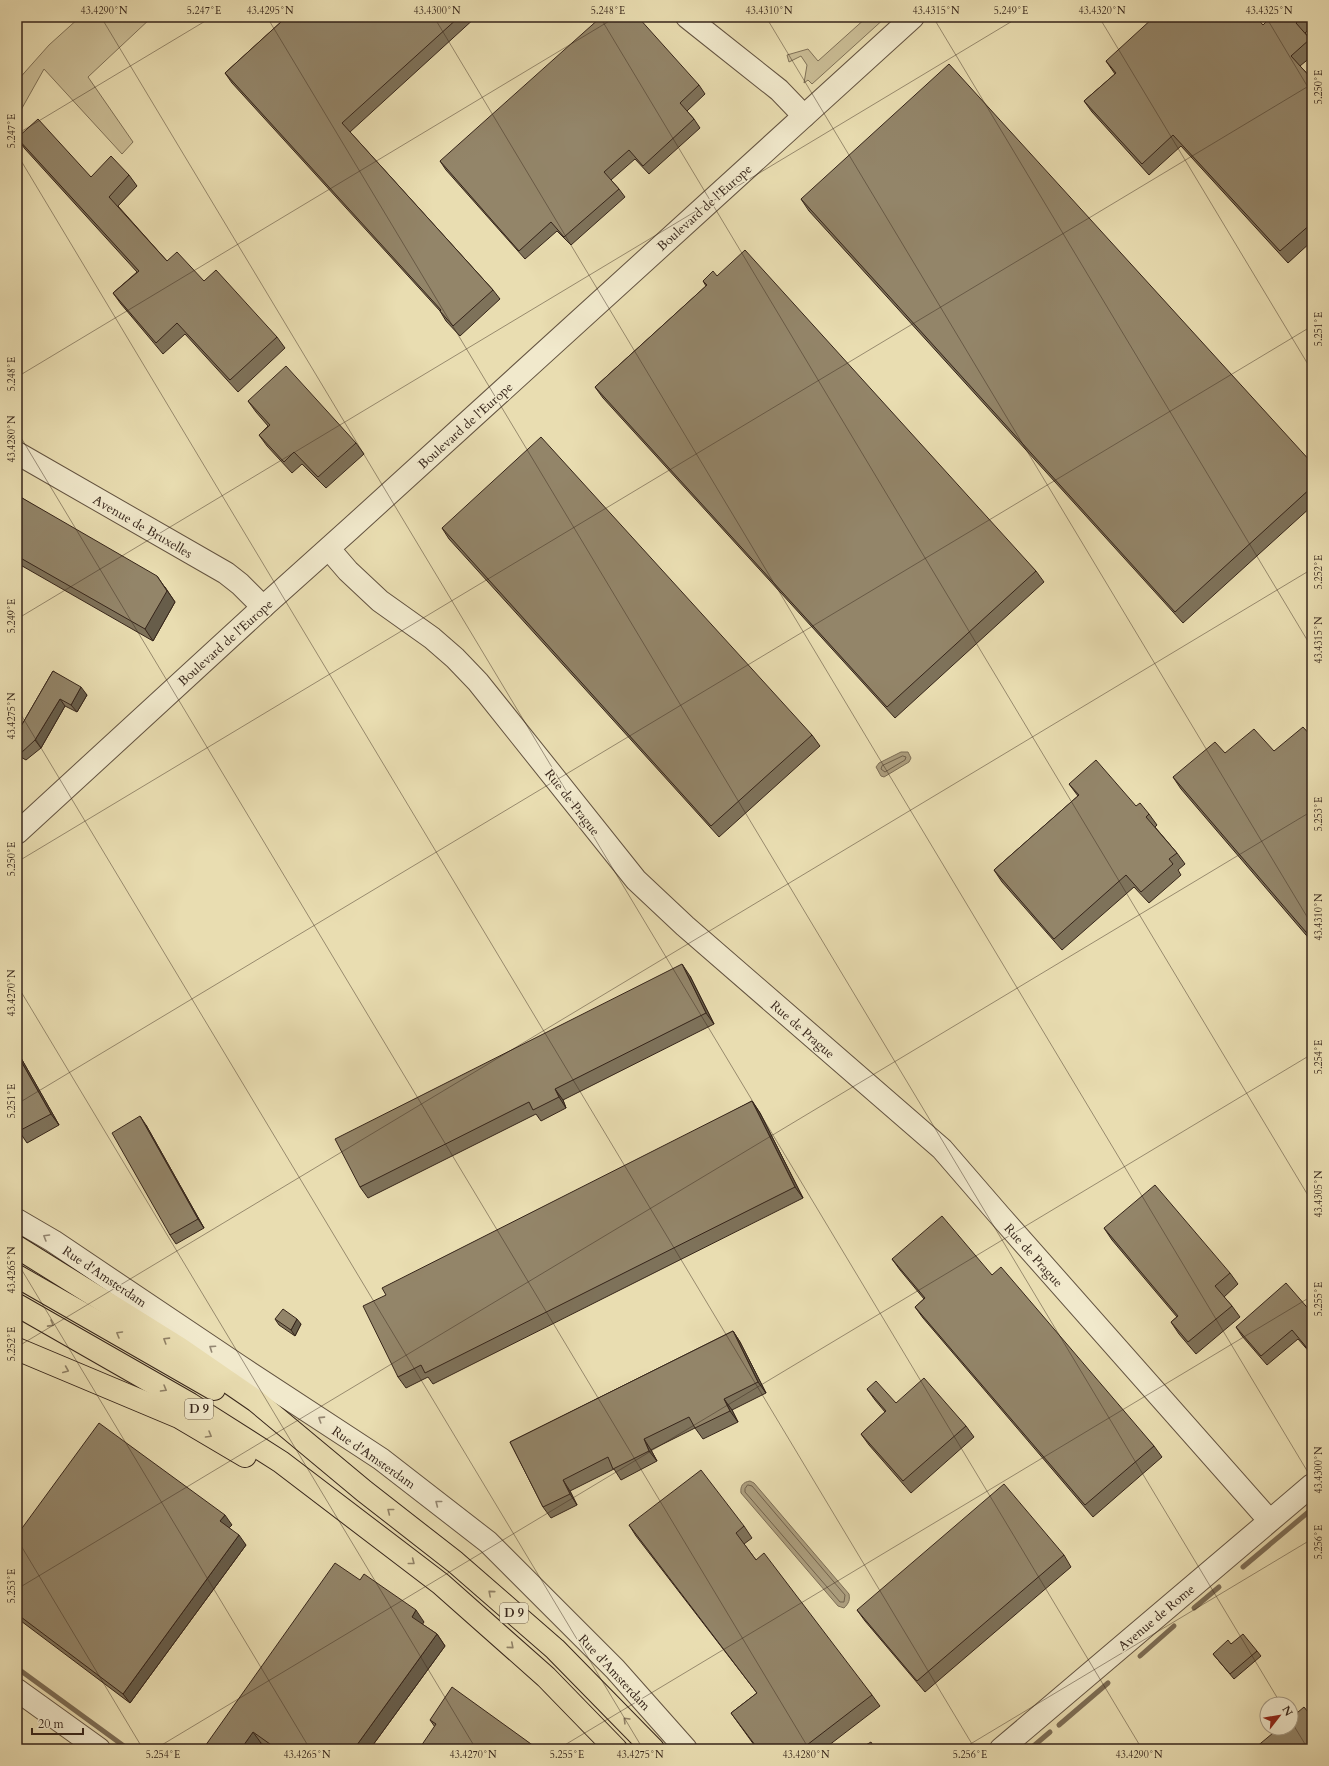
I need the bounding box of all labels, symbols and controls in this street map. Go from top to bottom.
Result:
text: 43.4290°N [81,4,128,18]
text: 5.247°E [187,4,221,18]
text: 43.4295°N [247,4,294,18]
text: 43.4300°N [414,4,461,18]
text: 5.248°E [591,4,625,18]
text: 43.4310°N [746,4,793,18]
text: 43.4315°N [913,4,960,18]
text: 5.249°E [994,4,1028,18]
text: 43.4320°N [1079,4,1126,18]
text: 43.4325°N [1246,4,1293,18]
text: 5.250°E [1312,70,1326,104]
text: 5.247°E [5,114,19,148]
street label: Boulevard de l'Europe [653,160,756,255]
text: 5.251°E [1312,312,1326,346]
text: 5.248°E [5,357,19,391]
street label: Boulevard de l'Europe [414,378,517,473]
text: 43.4280°N [5,415,19,462]
street label: Avenue de Bruxelles [90,491,195,563]
text: 5.252°E [1312,555,1326,589]
street label: Boulevard de l'Europe [174,595,277,690]
text: 5.249°E [5,599,19,633]
text: 43.4315°N [1312,616,1326,663]
text: 43.4275°N [5,692,19,739]
street label: Rue de Prague [540,765,604,840]
text: 5.253°E [1312,797,1326,831]
text: 5.250°E [5,842,19,876]
text: 43.4310°N [1312,893,1326,940]
text: 43.4270°N [5,969,19,1016]
street label: Rue de Prague [766,997,839,1063]
text: 5.254°E [1312,1040,1326,1074]
text: 5.251°E [5,1084,19,1118]
text: 43.4305°N [1312,1170,1326,1217]
street label: Rue de Prague [1000,1220,1067,1292]
one-way arrow [43,1234,50,1241]
street label: Rue d'Amsterdam [59,1242,150,1312]
text: 43.4265°N [5,1246,19,1293]
text: 5.255°E [1312,1282,1326,1316]
one-way arrow [47,1320,54,1327]
text: 5.252°E [5,1327,19,1361]
one-way arrow [116,1331,123,1338]
one-way arrow [163,1338,170,1345]
one-way arrow [209,1345,216,1353]
one-way arrow [61,1365,69,1373]
one-way arrow [160,1384,167,1391]
road number: D 9 [185,1399,213,1419]
one-way arrow [318,1417,325,1424]
street label: Rue d'Amsterdam [328,1422,419,1493]
one-way arrow [205,1430,212,1438]
text: 43.4300°N [1312,1446,1326,1493]
one-way arrow [435,1501,442,1508]
one-way arrow [387,1509,394,1516]
text: 5.256°E [1312,1525,1326,1559]
one-way arrow [408,1557,415,1564]
text: 5.253°E [5,1569,19,1603]
street label: Avenue de Rome [1115,1580,1199,1655]
one-way arrow [488,1590,496,1598]
road number: D 9 [500,1603,528,1623]
street label: Rue d'Amsterdam [574,1631,654,1715]
one-way arrow [506,1641,514,1648]
north arrow [1259,1696,1299,1736]
text: N [1278,1703,1296,1719]
scale bar [32,1710,83,1736]
text: 20 m [38,1716,65,1732]
one-way arrow [623,1717,631,1725]
text: 5.254°E [146,1748,180,1762]
text: 43.4265°N [284,1748,331,1762]
text: 43.4270°N [450,1748,497,1762]
text: 5.255°E [550,1748,584,1762]
text: 43.4275°N [617,1748,664,1762]
text: 43.4280°N [783,1748,830,1762]
text: 5.256°E [953,1748,987,1762]
text: 43.4290°N [1116,1748,1163,1762]

